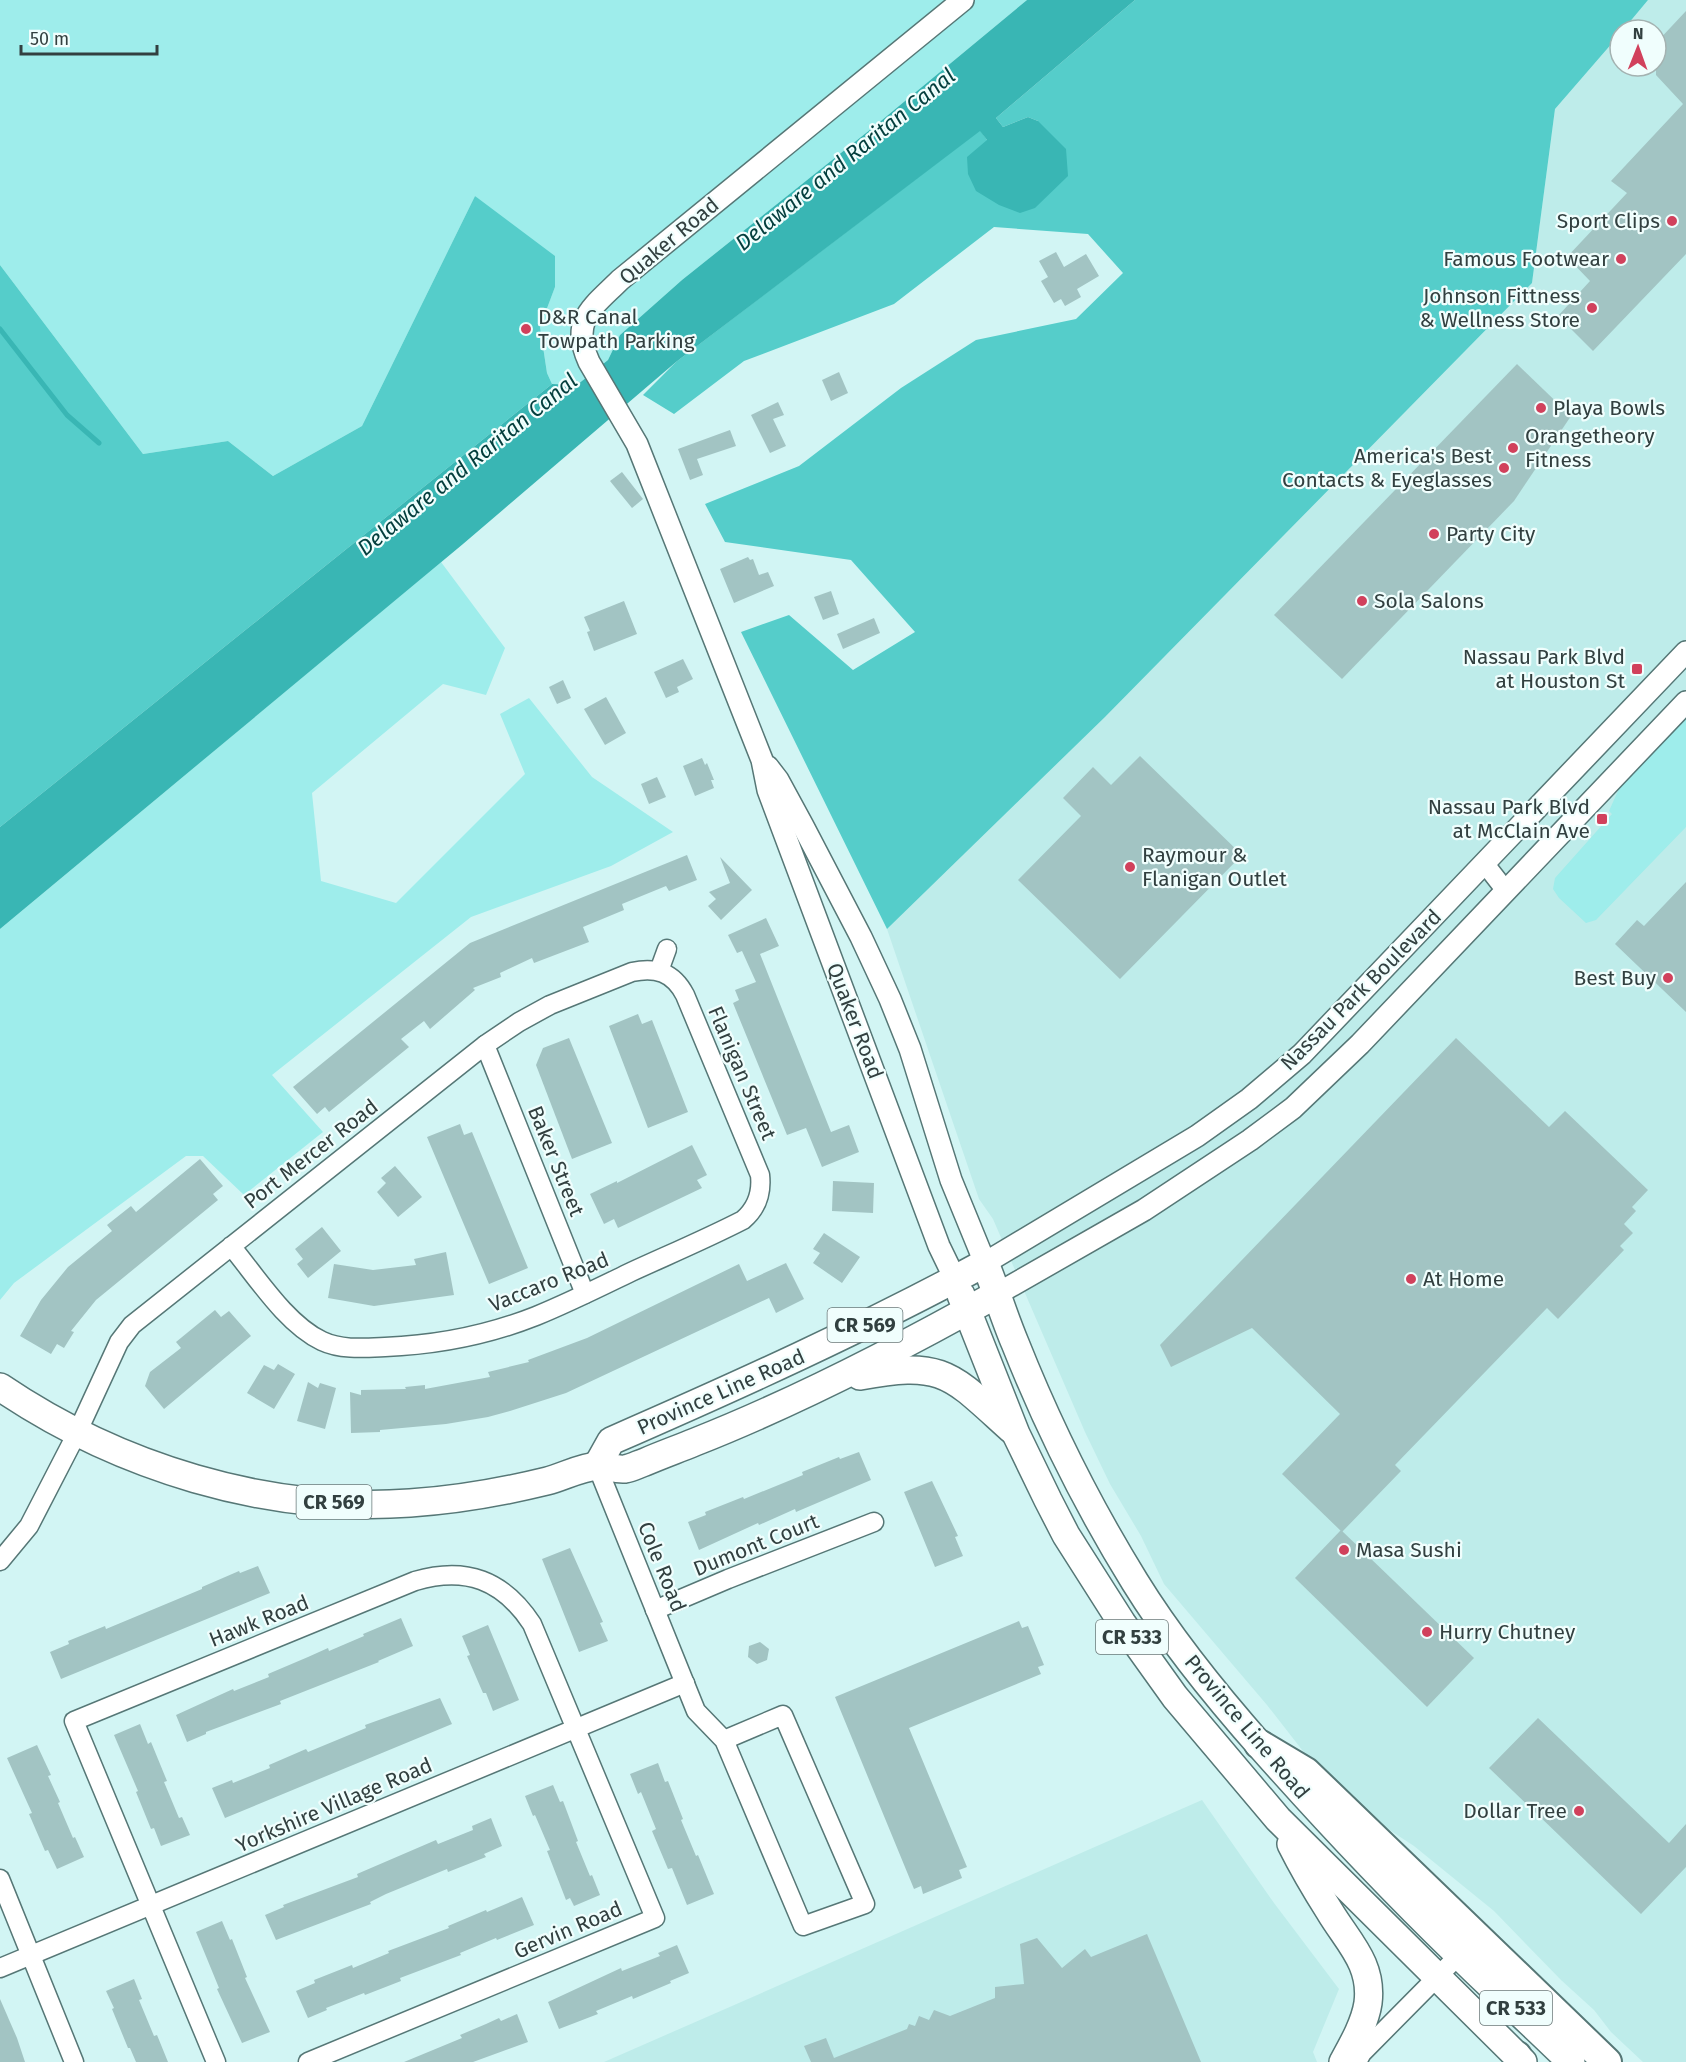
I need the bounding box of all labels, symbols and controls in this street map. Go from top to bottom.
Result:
scale bar [21,18,158,56]
north arrow [1608,18,1668,78]
text: N [1633,24,1644,43]
text: 50 m [30,28,69,50]
water label: Delaware and Raritan Canal [730,62,961,256]
street label: Quaker Road [614,192,724,290]
place label: Sport Clips [1557,208,1660,234]
marker: Sport Clips [1665,214,1679,228]
place label: Famous Footwear [1443,246,1609,272]
marker: Famous Footwear [1614,252,1628,266]
place label: Johnson Fittness & Wellness Store [1420,283,1580,333]
marker: Johnson Fittness & Wellness Store [1585,301,1599,315]
place label: D&R Canal Towpath Parking [538,304,695,354]
marker: D&R Canal Towpath Parking [519,322,533,336]
water label: Delaware and Raritan Canal [352,367,583,561]
place label: Playa Bowls [1553,395,1665,421]
marker: Playa Bowls [1534,401,1548,415]
place label: Orangetheory Fitness [1525,423,1655,473]
marker: Orangetheory Fitness [1506,441,1520,455]
place label: America's Best Contacts & Eyeglasses [1282,443,1492,493]
marker: America's Best Contacts & Eyeglasses [1497,461,1511,475]
place label: Party City [1446,521,1536,547]
marker: Party City [1427,527,1441,541]
place label: Sola Salons [1374,588,1484,614]
marker: Sola Salons [1355,594,1369,608]
place label: Nassau Park Blvd at Houston St [1463,644,1625,694]
marker: Nassau Park Blvd at Houston St [1630,662,1644,676]
place label: Nassau Park Blvd at McClain Ave [1428,794,1590,844]
marker: Nassau Park Blvd at McClain Ave [1595,812,1609,826]
place label: Raymour & Flanigan Outlet [1142,842,1287,892]
marker: Raymour & Flanigan Outlet [1123,860,1137,874]
street label: Nassau Park Boulevard [1275,904,1447,1076]
street label: Quaker Road [821,959,889,1083]
place label: Best Buy [1574,965,1657,991]
marker: Best Buy [1661,971,1675,985]
street label: Flanigan Street [702,1002,782,1144]
street label: Port Mercer Road [239,1093,383,1215]
street label: Baker Street [522,1102,590,1220]
street label: Vaccaro Road [485,1246,613,1318]
place label: At Home [1423,1266,1504,1292]
marker: At Home [1404,1272,1418,1286]
road number: CR 569 [828,1308,902,1342]
street label: Province Line Road [633,1343,809,1441]
road number: CR 569 [296,1485,372,1519]
street label: Dumont Court [689,1508,823,1582]
street label: Cole Road [632,1518,692,1616]
place label: Masa Sushi [1356,1537,1462,1563]
marker: Masa Sushi [1337,1543,1351,1557]
street label: Hawk Road [205,1589,313,1653]
place label: Hurry Chutney [1439,1619,1576,1645]
road number: CR 533 [1096,1620,1168,1654]
marker: Hurry Chutney [1420,1625,1434,1639]
street label: Province Line Road [1179,1649,1315,1805]
street label: Yorkshire Village Road [232,1752,436,1858]
place label: Dollar Tree [1463,1798,1567,1824]
marker: Dollar Tree [1572,1804,1586,1818]
street label: Gervin Road [510,1895,626,1965]
road number: CR 533 [1480,1991,1552,2025]

